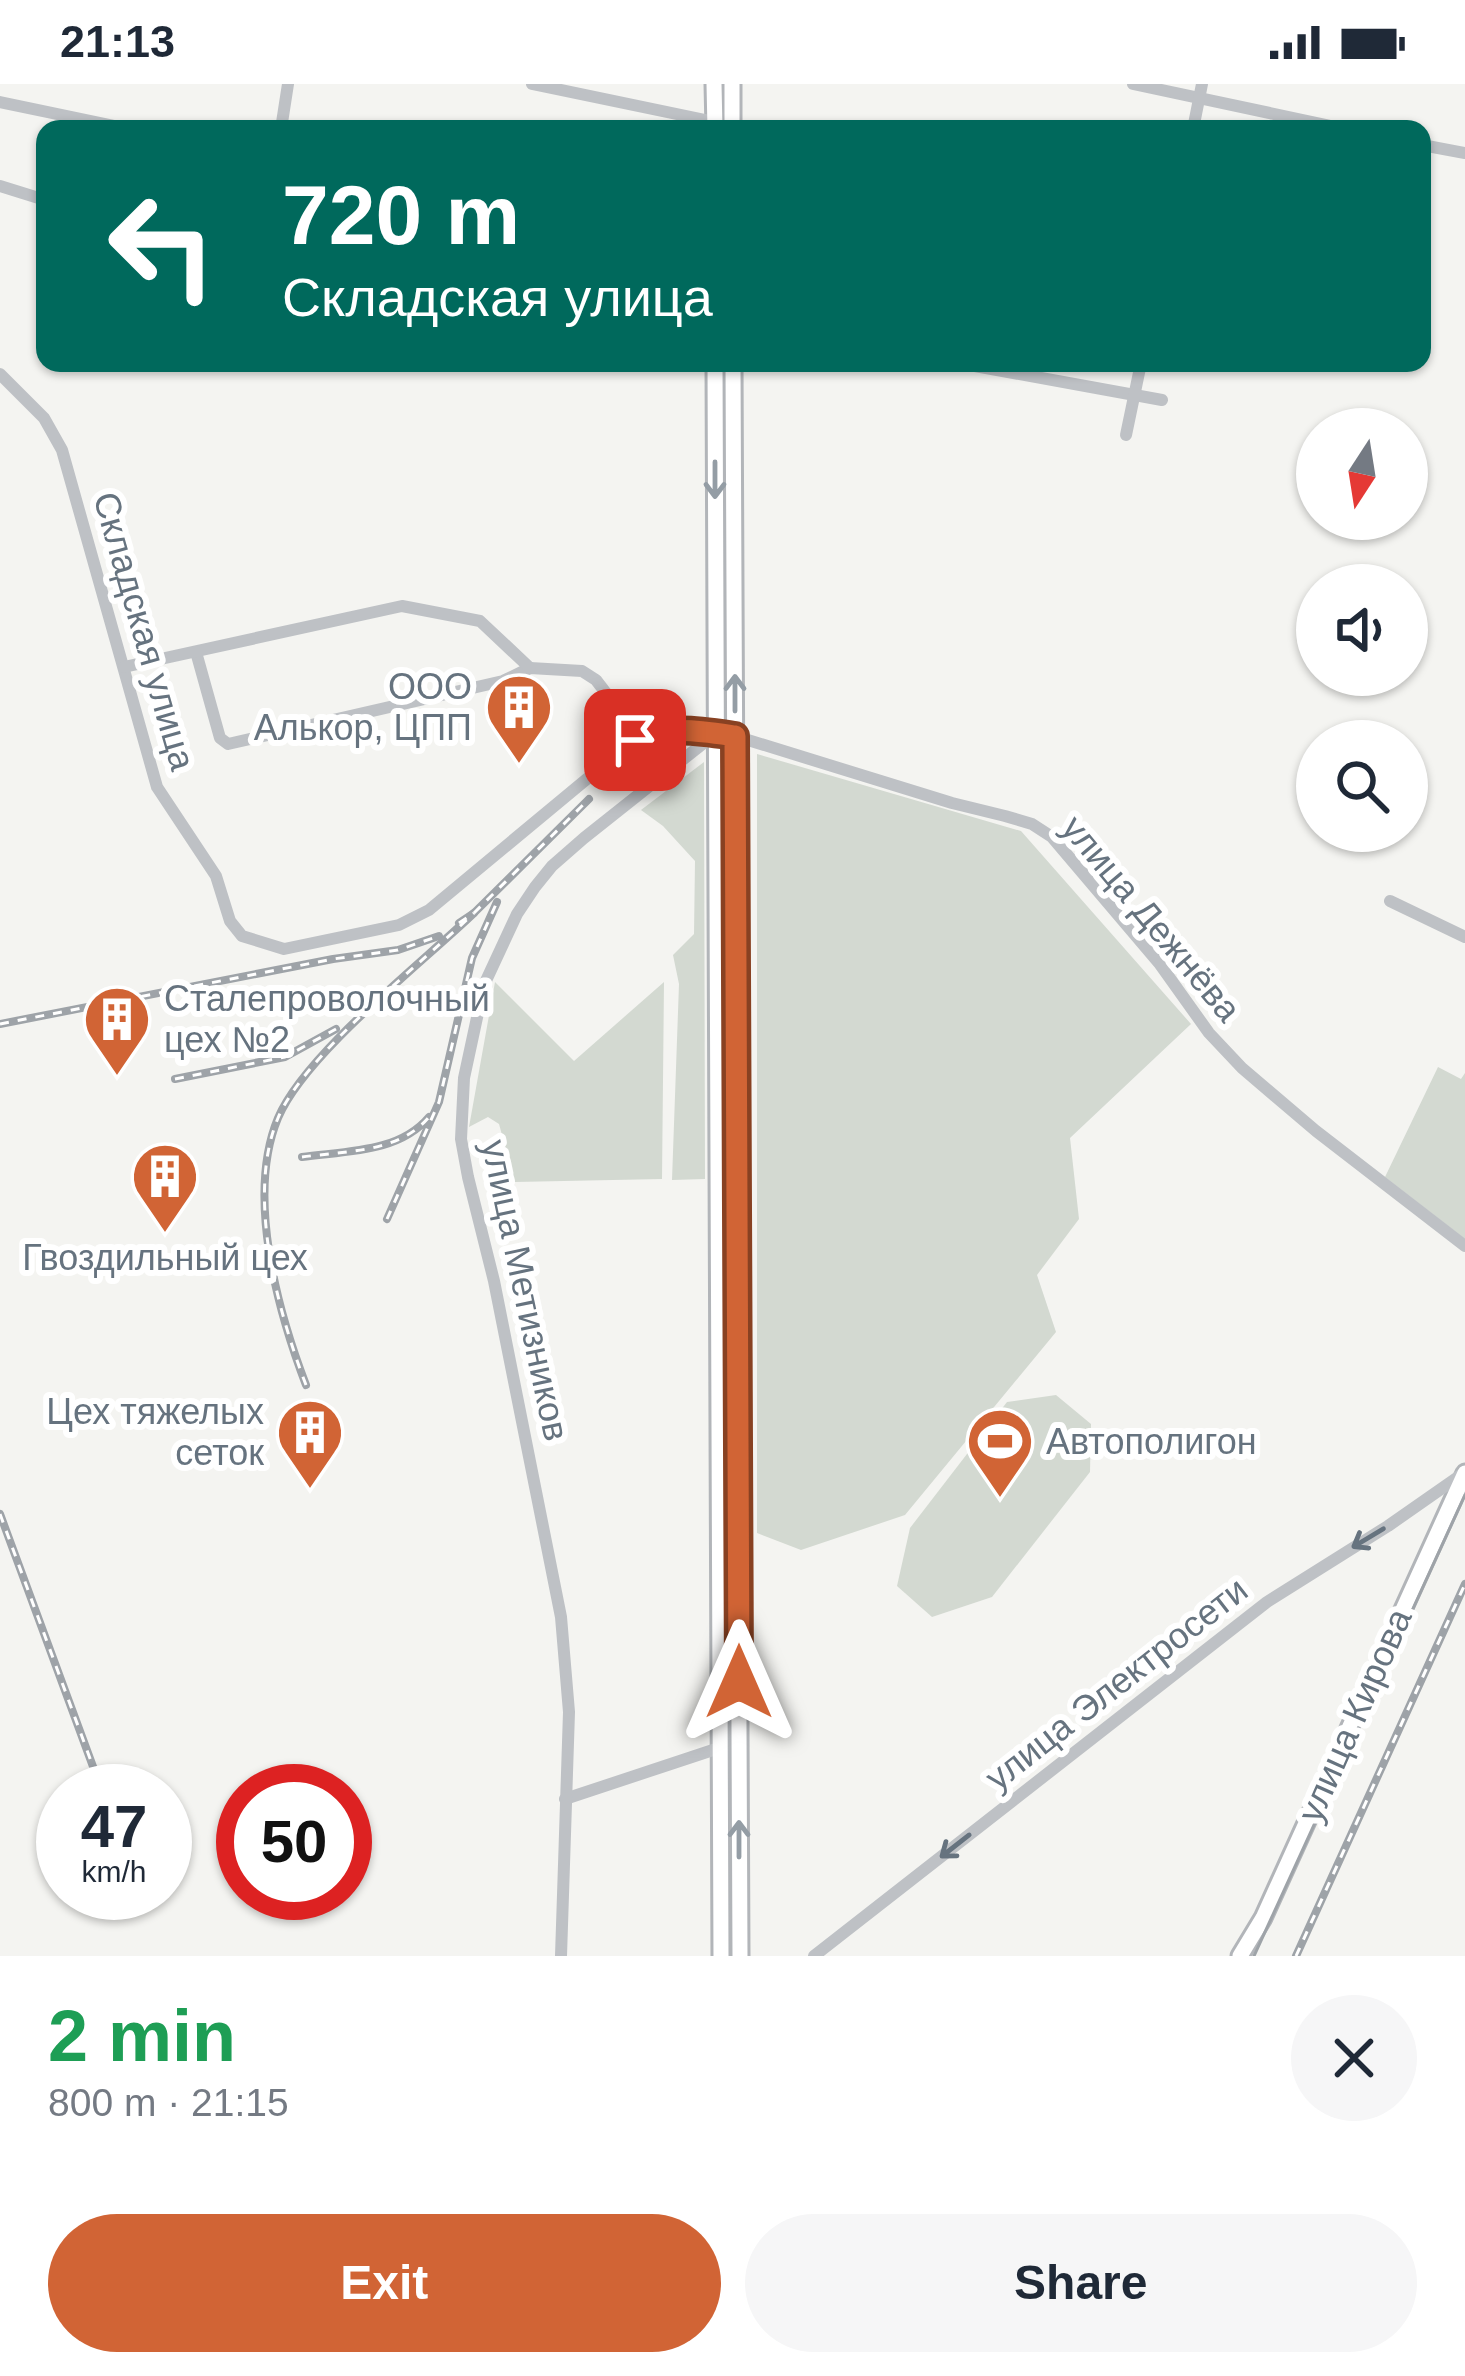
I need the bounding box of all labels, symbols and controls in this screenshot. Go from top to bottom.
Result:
text: 21:13 [60,16,175,67]
icon: left [84,168,240,324]
text: 720 m [282,168,520,262]
text: Складская улица [282,267,713,327]
north arrow [1296,408,1428,540]
map controls [1296,408,1428,852]
one-way arrow [704,460,726,499]
street label: Складская улица [85,487,204,776]
button: sound [1296,564,1428,696]
place label: ООО Алькор, ЦПП [254,666,472,748]
building icon: ООО Алькор, ЦПП [484,672,554,766]
one-way arrow [724,674,746,713]
pin [584,689,686,791]
icon: arrive [602,707,668,773]
button: search [1296,720,1428,852]
street label: улица Дежнёва [1054,807,1250,1030]
place label: Сталепроволочный цех №2 [164,978,490,1060]
building icon: Сталепроволочный цех №2 [82,984,152,1078]
street label: улица Метизников [474,1136,577,1444]
building icon: Гвоздильный цех [130,1141,200,1235]
place label: Гвоздильный цех [22,1237,308,1278]
place label: Цех тяжелых сеток [46,1391,264,1473]
building icon: Цех тяжелых сеток [275,1397,345,1491]
sports icon: Автополигон [965,1406,1035,1500]
place label: Автополигон [1046,1421,1257,1462]
one-way arrow [1352,1526,1386,1550]
street label: улица Электросети [977,1568,1255,1798]
street label: улица Кирова [1289,1601,1420,1828]
position arrow [676,1619,802,1745]
speed limit sign: 50 [216,1764,372,1920]
text: 47 [81,1793,147,1860]
one-way arrow [728,1820,750,1859]
one-way arrow [940,1832,972,1859]
text: km/h [81,1855,147,1888]
button: close [1291,1995,1417,2121]
text: 2 min [48,1996,236,2076]
text: 800 m · 21:15 [48,2081,289,2124]
button: Exit [48,2214,721,2352]
button: Share [745,2214,1417,2352]

